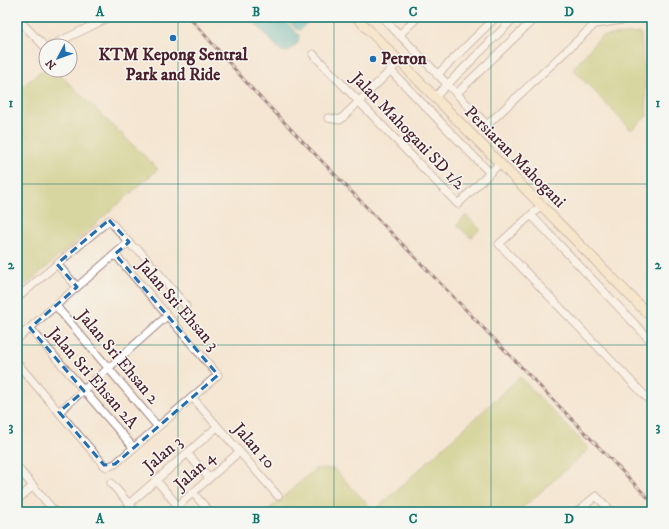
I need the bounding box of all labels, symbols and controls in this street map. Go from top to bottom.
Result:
text: A [95,4,105,20]
text: B [252,4,260,20]
text: C [409,4,418,20]
text: D [564,4,574,20]
marker: KTM Kepong Sentral Park and Ride [168,33,178,43]
north arrow [38,38,78,78]
place label: KTM Kepong Sentral Park and Ride [98,44,248,86]
place label: Petron [381,48,427,70]
marker: Petron [368,54,378,64]
text: N [43,56,59,72]
street label: Jalan Mahogani SD 1/2 [345,66,470,195]
text: 1 [9,95,14,111]
text: 1 [656,95,661,111]
street label: Persiaran Mahogani [459,101,571,213]
street label: Jalan Sri Ehsan 3 [131,253,224,355]
text: 2 [8,257,15,273]
text: 2 [655,257,662,273]
street label: Jalan Sri Ehsan 2 [71,304,164,409]
street label: Jalan Sri Ehsan 2A [42,321,143,433]
street label: Jalan 10 [227,417,280,474]
text: 3 [9,419,14,435]
text: 3 [656,419,661,435]
street label: Jalan 3 [137,431,187,478]
street label: Jalan 4 [168,446,221,497]
text: A [95,511,105,527]
text: B [252,511,260,527]
text: C [409,511,418,527]
text: D [564,511,574,527]

